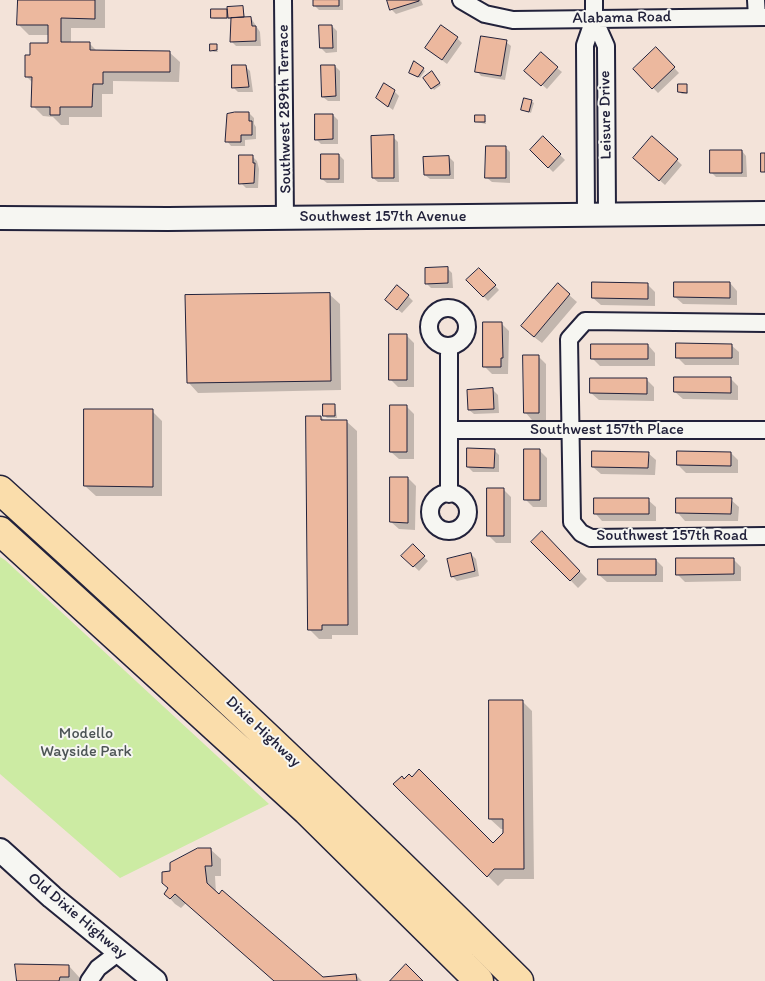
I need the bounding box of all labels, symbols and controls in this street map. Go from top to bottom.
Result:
street label: Alabama Road [572,8,672,28]
street label: Southwest 289th Terrace [274,24,296,194]
street label: Leisure Drive [596,70,616,160]
street label: Southwest 157th Avenue [299,207,467,227]
street label: Southwest 157th Place [530,420,684,440]
street label: Southwest 157th Road [596,526,748,546]
street label: Dixie Highway [221,692,305,772]
park label: Modello Wayside Park [40,724,132,762]
street label: Old Dixie Highway [23,869,131,963]

